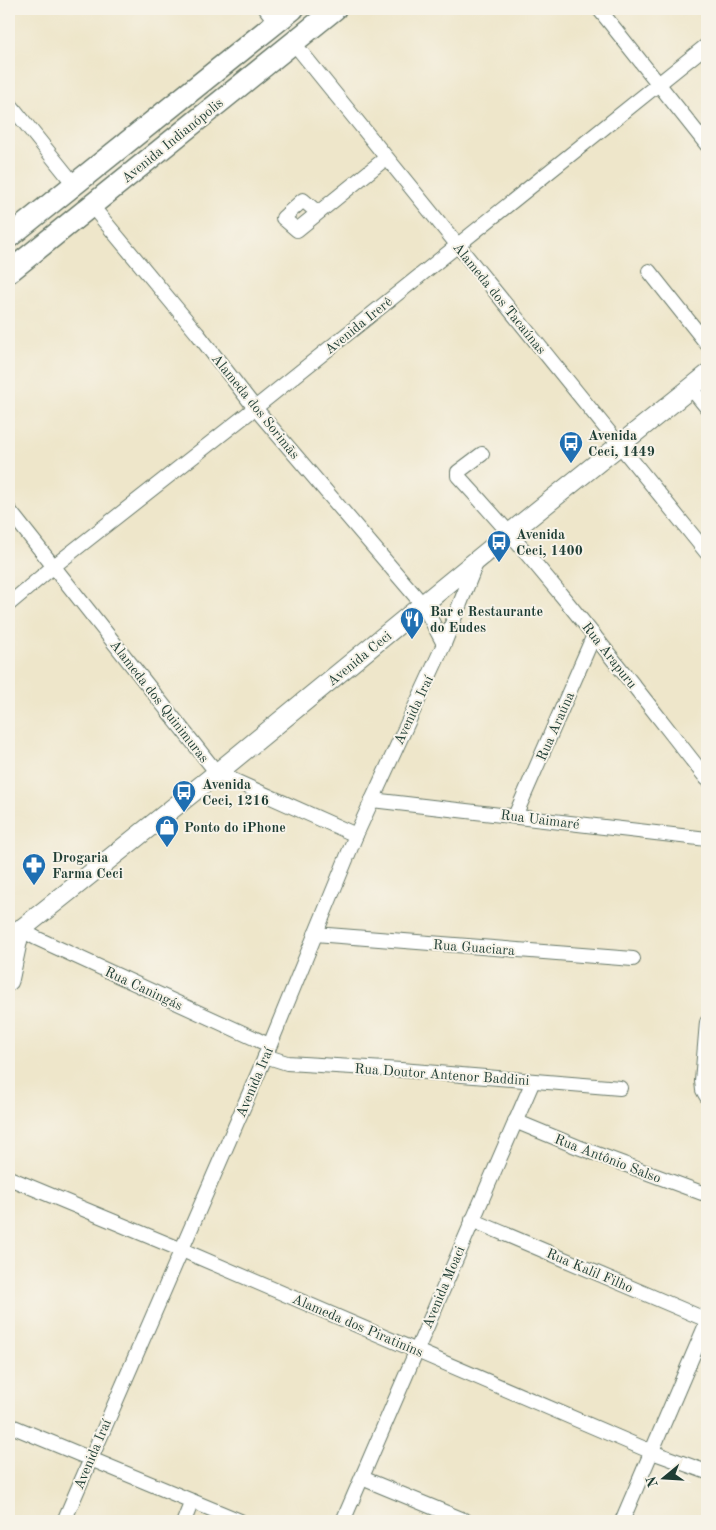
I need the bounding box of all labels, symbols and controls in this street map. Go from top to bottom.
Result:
street label: Avenida Indianópolis [119,96,226,186]
street label: Alameda dos Tacaúnas [450,240,548,357]
street label: Avenida Irerê [322,294,395,357]
street label: Alameda dos Sorimãs [209,351,302,462]
place label: Avenida Ceci, 1449 [588,429,655,459]
bus stop icon: Avenida Ceci, 1449 [558,430,584,464]
place label: Avenida Ceci, 1400 [516,528,583,558]
bus stop icon: Avenida Ceci, 1400 [486,529,512,563]
place label: Bar e Restaurante do Eudes [430,605,543,635]
restaurant icon: Bar e Restaurante do Eudes [399,606,425,640]
street label: Rua Arapuru [579,620,640,692]
street label: Avenida Ceci [325,629,395,689]
street label: Alameda dos Quinimuras [107,638,211,765]
street label: Avenida Iraí [392,674,436,747]
street label: Rua Araúna [535,690,577,763]
place label: Avenida Ceci, 1216 [202,778,269,808]
bus stop icon: Avenida Ceci, 1216 [171,779,197,813]
street label: Rua Uaimaré [500,808,580,832]
shop icon: Ponto do iPhone [154,814,180,848]
place label: Ponto do iPhone [184,821,286,835]
place label: Drogaria Farma Ceci [52,851,123,881]
pharmacy icon: Drogaria Farma Ceci [21,852,47,886]
street label: Rua Guaciara [432,938,516,958]
street label: Rua Caningás [103,965,185,1013]
street label: Avenida Iraí [234,1045,276,1119]
street label: Rua Doutor Antenor Baddini [354,1062,530,1088]
street label: Rua Antônio Salso [552,1132,663,1186]
street label: Avenida Moaci [420,1244,468,1331]
street label: Rua Kalil Filho [544,1246,635,1295]
street label: Alameda dos Piratinins [290,1292,425,1360]
street label: Avenida Iraí [72,1417,114,1491]
north arrow [638,1452,688,1502]
text: N [644,1474,661,1489]

